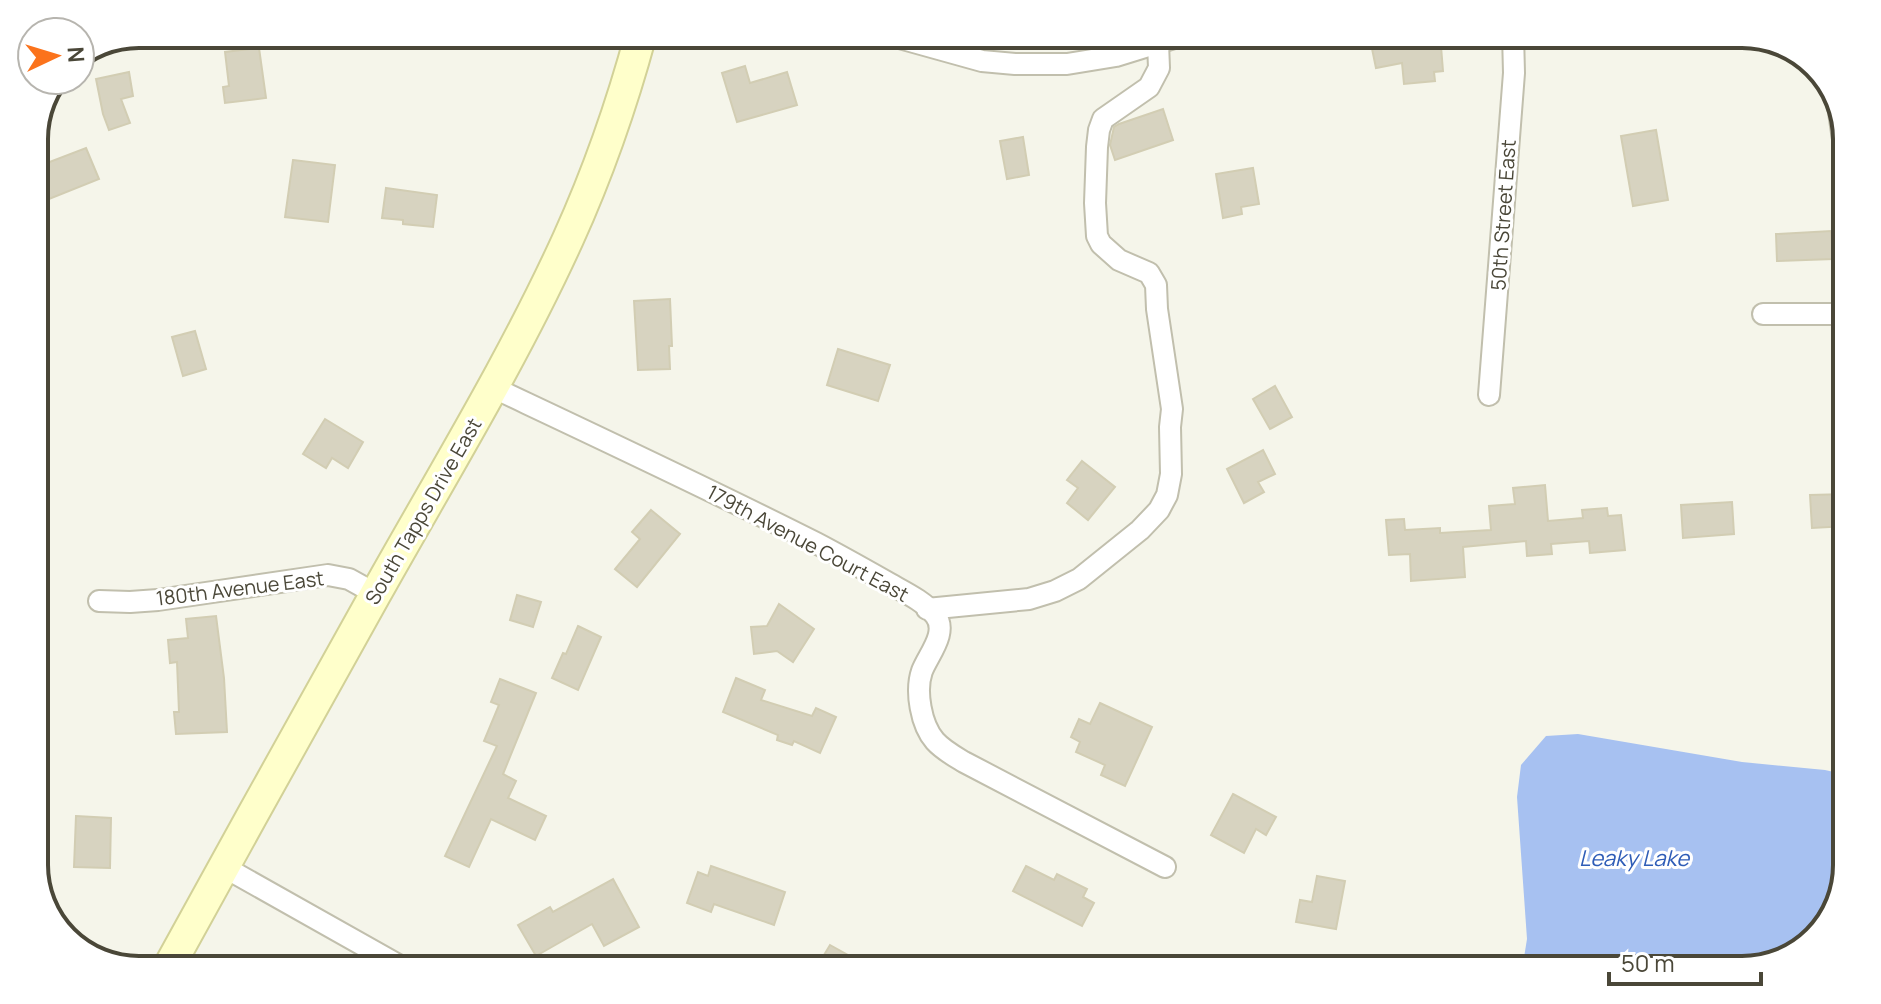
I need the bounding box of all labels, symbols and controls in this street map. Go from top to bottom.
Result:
north arrow [16,16,96,96]
text: N [60,46,91,64]
street label: 50th Street East [1484,139,1522,291]
street label: South Tapps Drive East [358,413,488,609]
street label: 179th Avenue Court East [702,478,914,608]
street label: 180th Avenue East [154,564,326,612]
water label: Leaky Lake [1579,843,1690,873]
scale bar [1609,936,1761,986]
text: 50 m [1621,946,1675,979]

